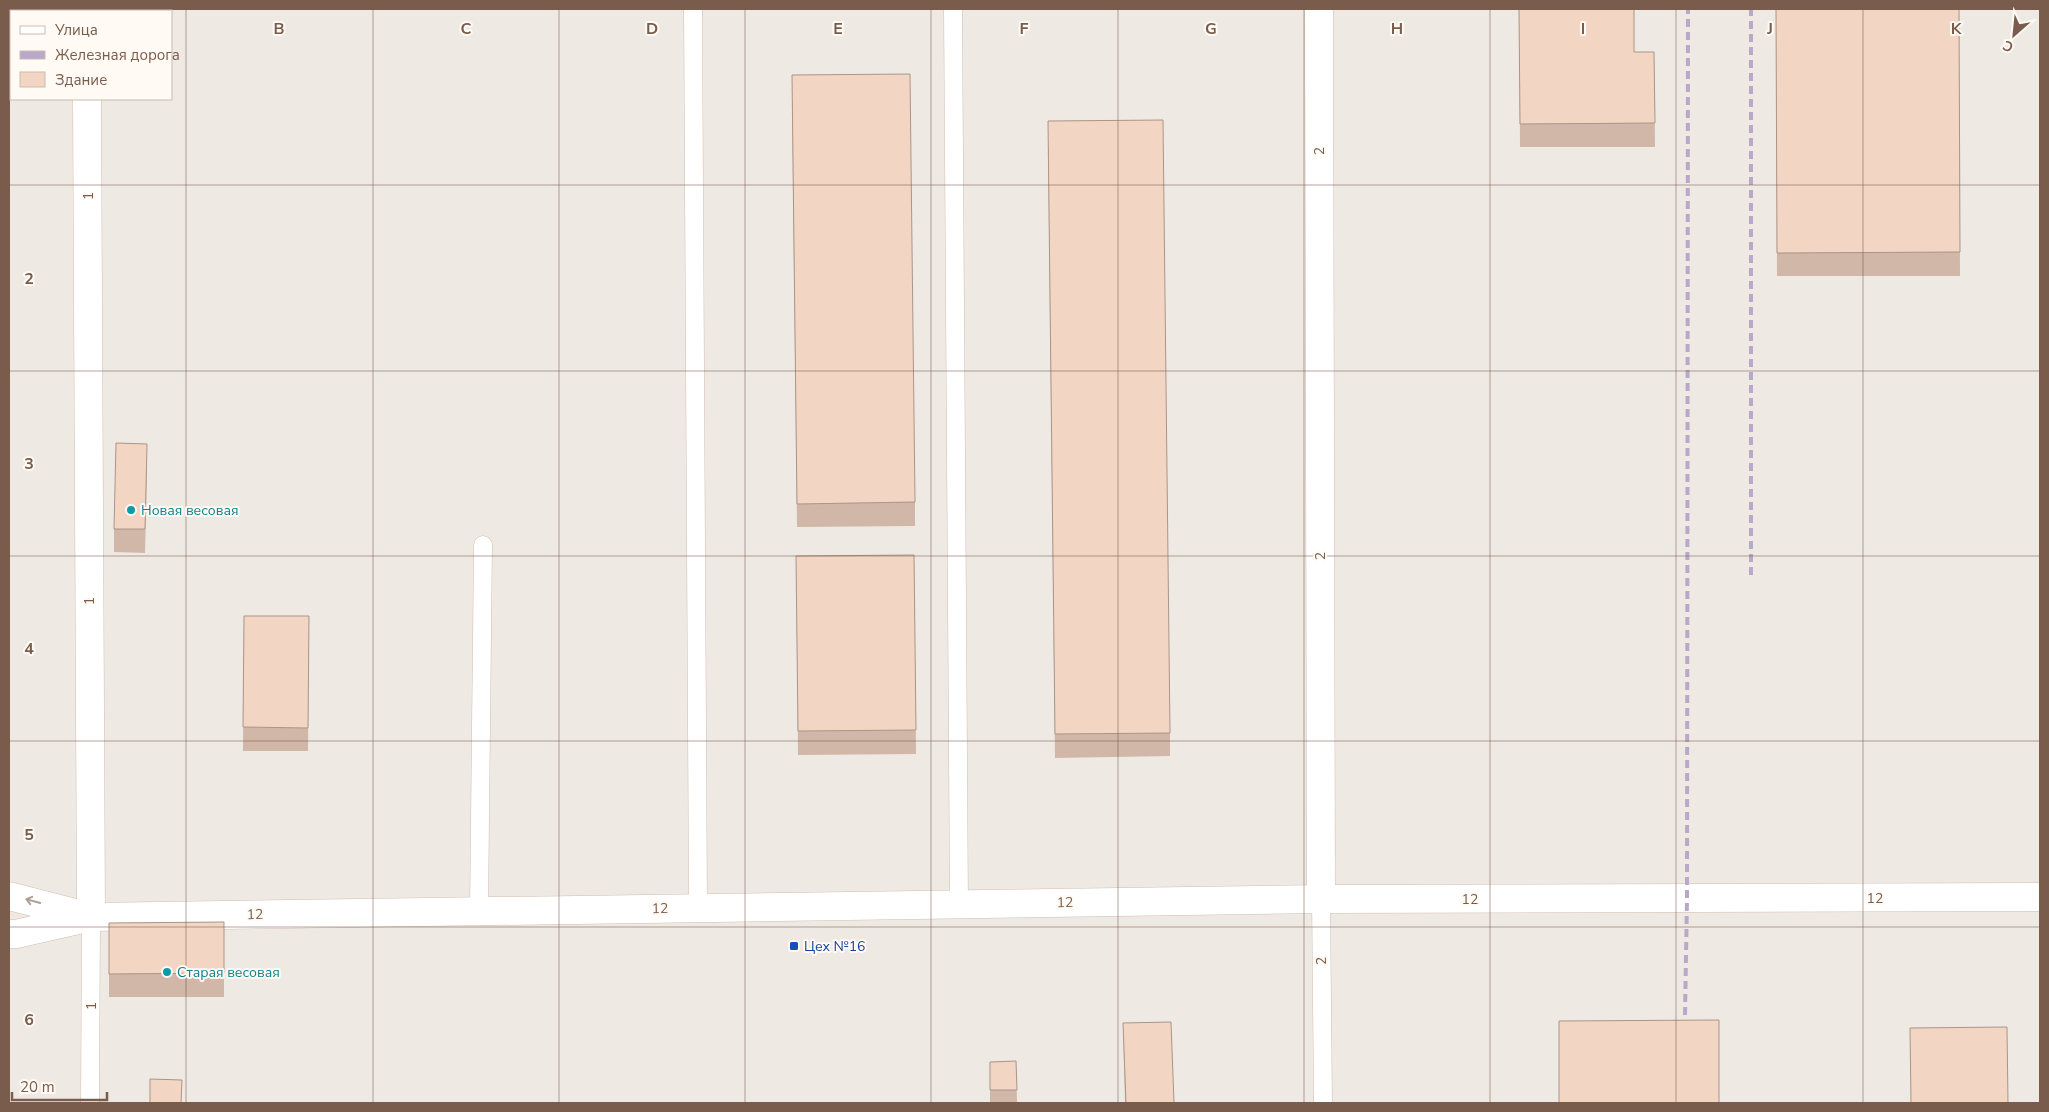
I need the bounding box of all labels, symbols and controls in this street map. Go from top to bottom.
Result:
legend [10,10,172,100]
north arrow [1989,10,2039,60]
text: B [273,18,285,40]
text: C [461,18,472,40]
text: D [646,18,658,40]
text: E [833,18,843,40]
text: F [1020,18,1029,40]
text: G [1205,18,1217,40]
text: H [1391,18,1403,40]
text: I [1581,18,1585,40]
text: J [1766,18,1773,40]
text: K [1951,18,1963,40]
text: Улица [54,20,98,40]
text: С [1999,35,2017,57]
text: Железная дорога [55,45,180,65]
text: Здание [55,70,107,90]
street label: 2 [1310,147,1329,155]
street label: 1 [79,192,98,200]
text: 2 [24,268,34,290]
text: 3 [24,453,34,475]
place label: Новая весовая [141,501,238,520]
marker: Новая весовая [125,504,137,516]
street label: 2 [1311,552,1330,560]
street label: 1 [80,597,99,605]
text: 4 [24,638,34,660]
text: 5 [24,824,34,846]
street label: 12 [1867,889,1883,908]
street label: 12 [1462,890,1478,909]
street label: 12 [1056,893,1074,912]
one-way arrow [25,896,41,905]
street label: 12 [651,899,669,918]
street label: 12 [246,905,264,924]
place label: Цех №16 [804,937,866,956]
marker: Цех №16 [788,940,800,952]
street label: 2 [1312,957,1331,965]
place label: Старая весовая [177,963,280,982]
marker: Старая весовая [161,966,173,978]
street label: 1 [82,1002,101,1010]
text: 6 [24,1009,34,1031]
scale bar [12,1070,108,1102]
text: 20 m [20,1077,55,1097]

